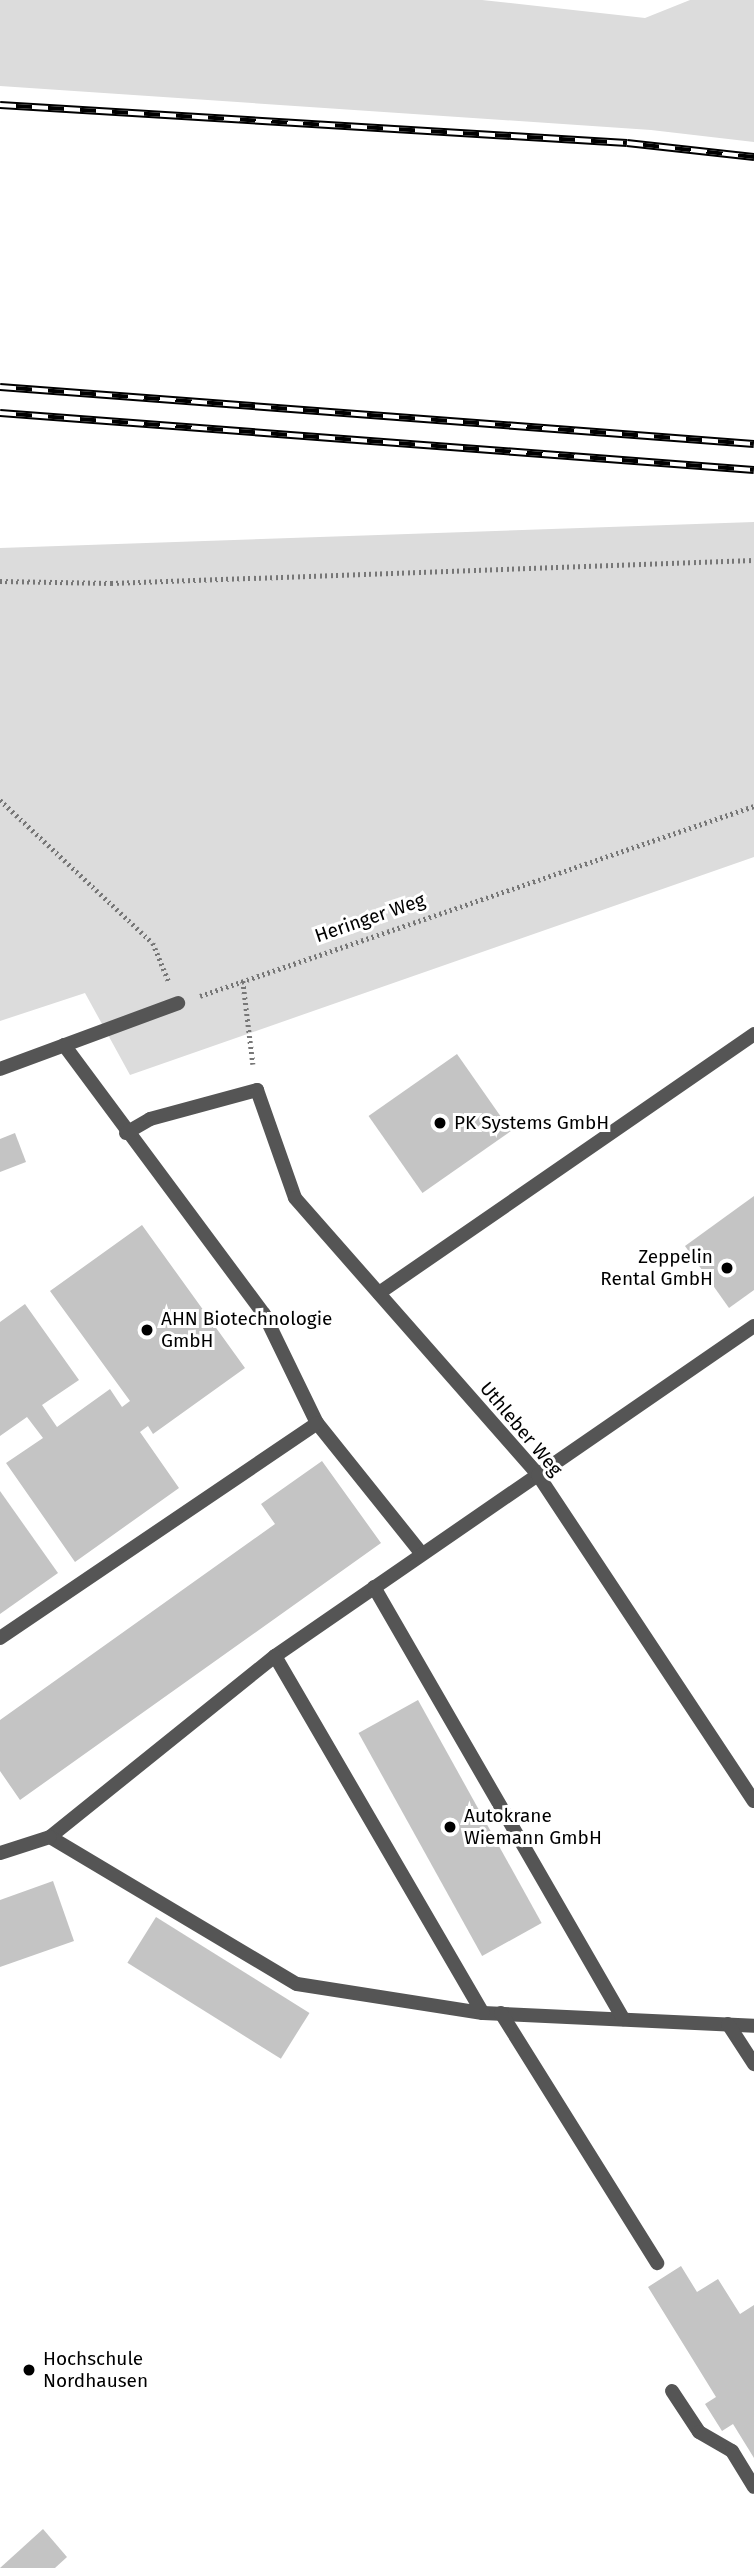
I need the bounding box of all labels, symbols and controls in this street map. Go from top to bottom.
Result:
street label: Heringer Weg [312,888,428,948]
place label: PK Systems GmbH [454,1112,609,1134]
marker: PK Systems GmbH [432,1115,448,1131]
place label: Zeppelin Rental GmbH [600,1246,713,1290]
marker: Zeppelin Rental GmbH [719,1260,735,1276]
place label: AHN Biotechnologie GmbH [161,1308,332,1352]
marker: AHN Biotechnologie GmbH [139,1322,155,1338]
street label: Uthleber Weg [475,1377,567,1481]
place label: Autokrane Wiemann GmbH [464,1805,602,1849]
marker: Autokrane Wiemann GmbH [442,1819,458,1835]
place label: Hochschule Nordhausen [43,2348,148,2392]
marker: Hochschule Nordhausen [21,2362,37,2378]

